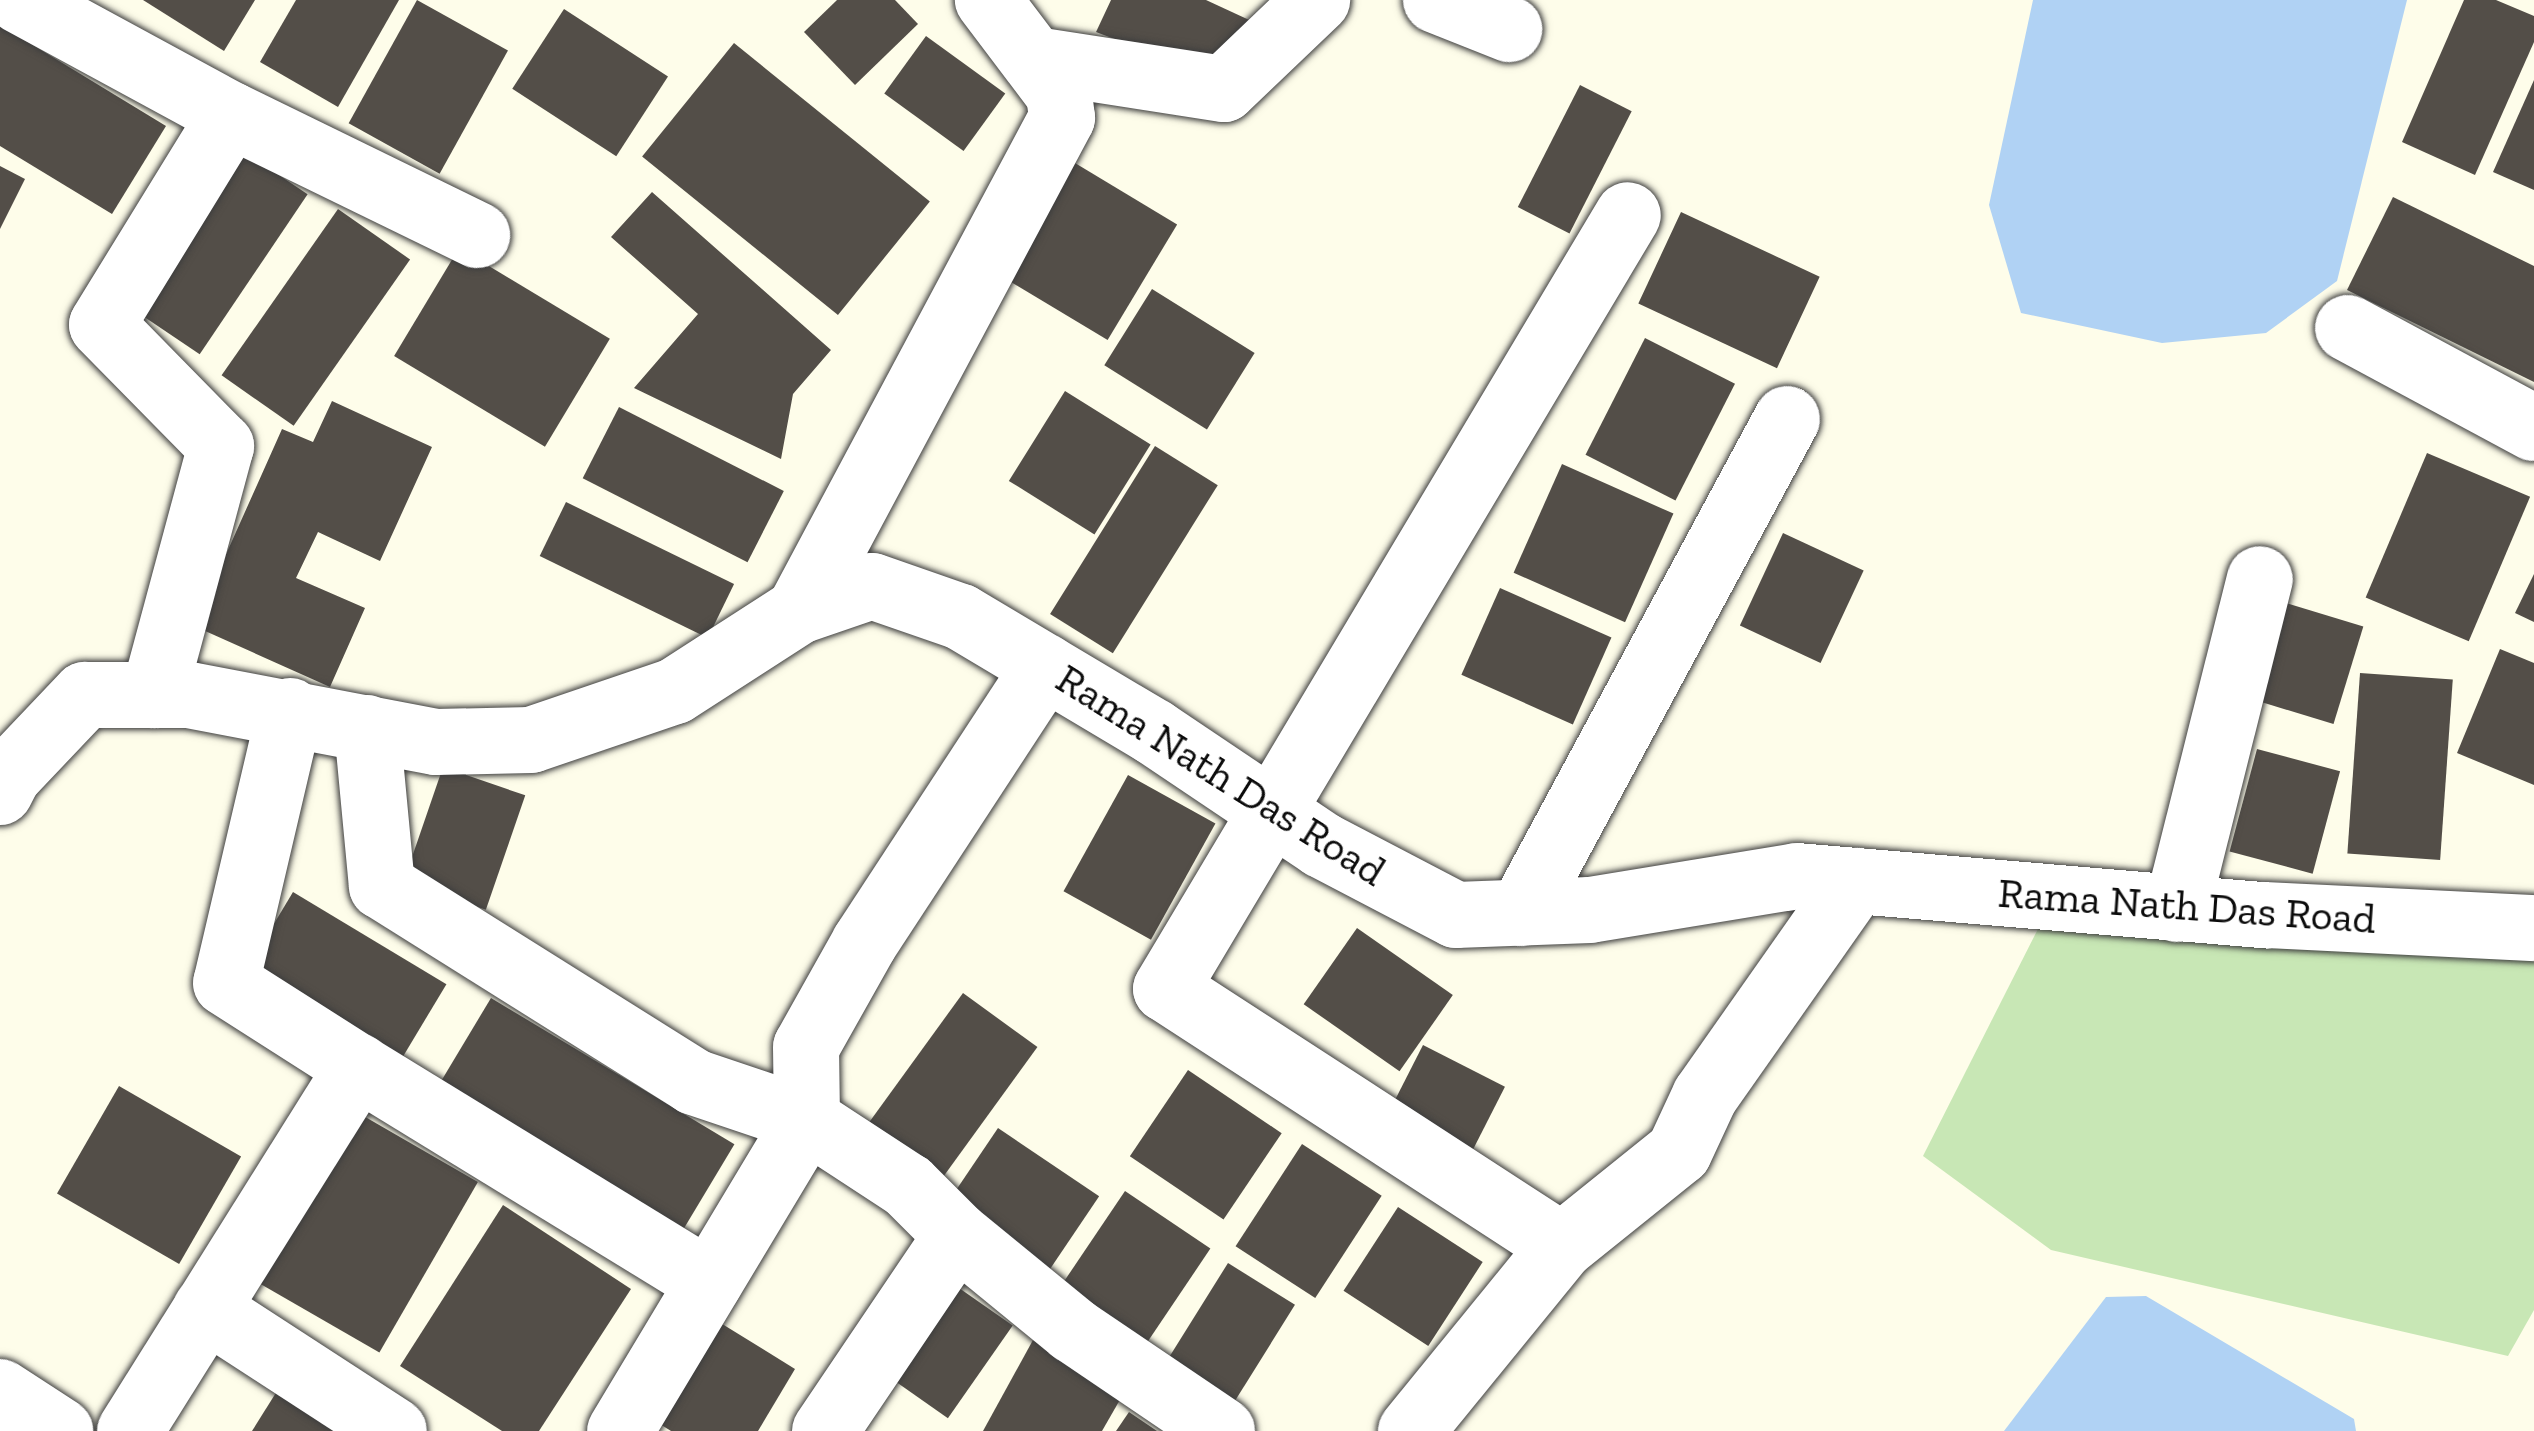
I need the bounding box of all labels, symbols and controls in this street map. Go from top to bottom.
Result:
street label: Rama Nath Das Road [1047,653,1395,897]
street label: Rama Nath Das Road [1996,868,2378,944]

